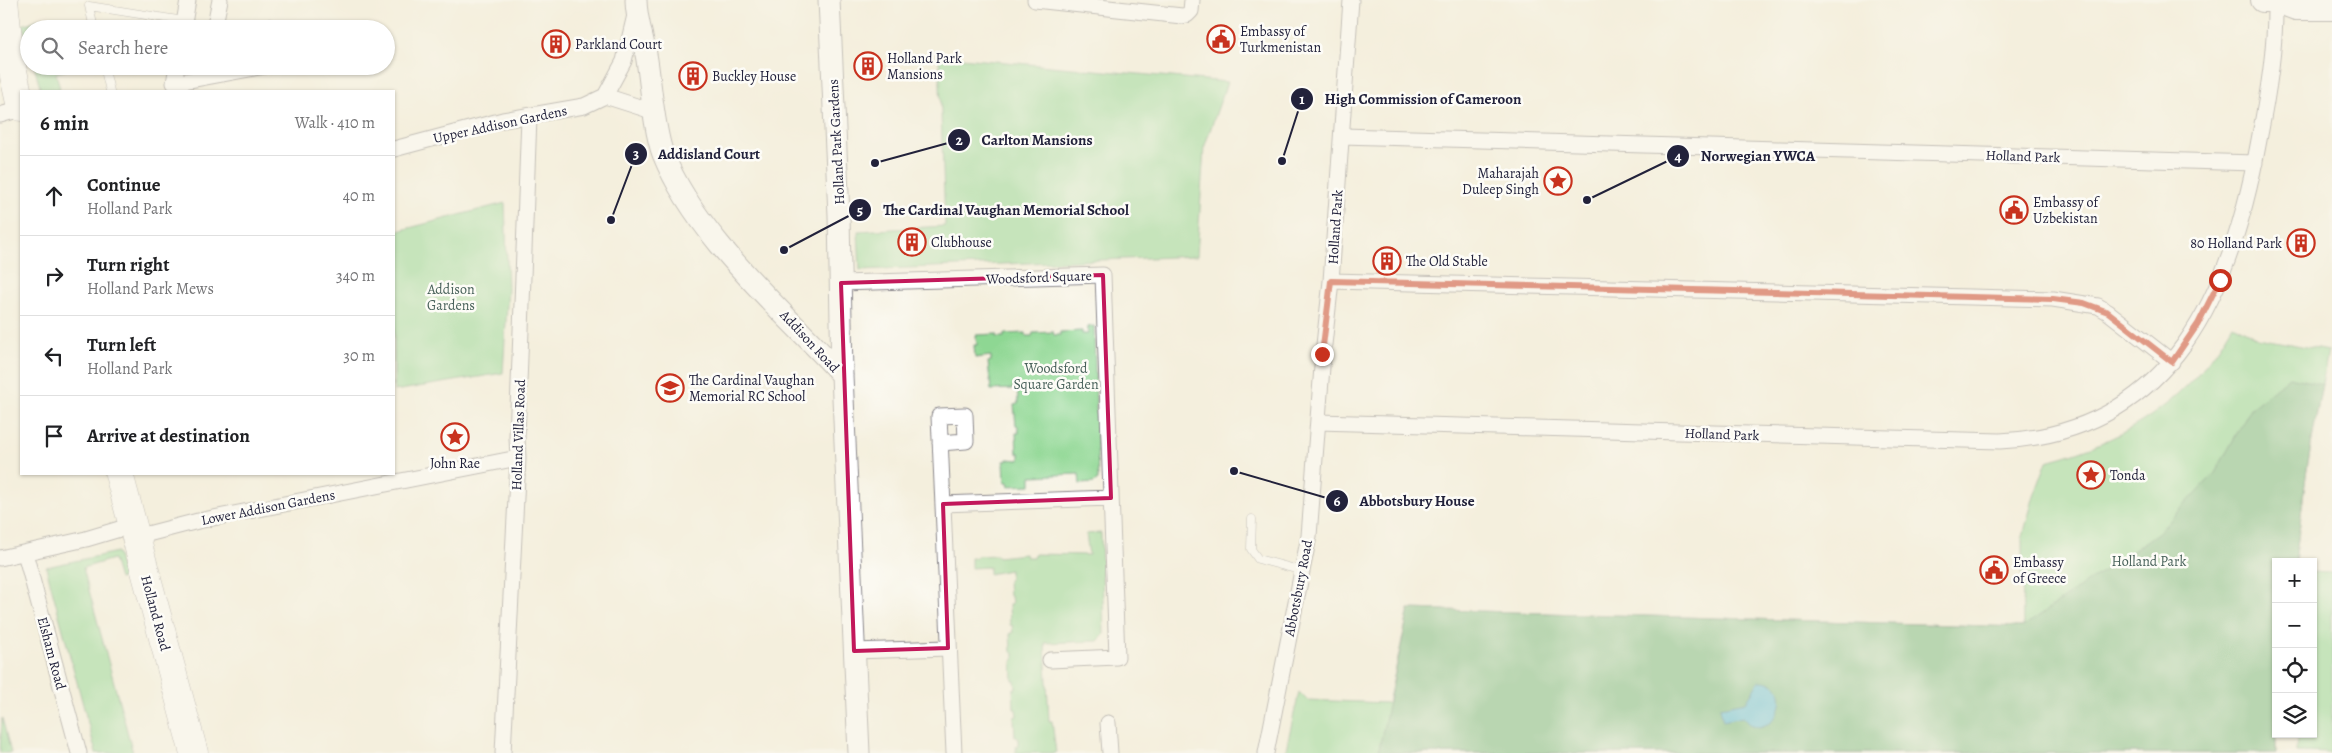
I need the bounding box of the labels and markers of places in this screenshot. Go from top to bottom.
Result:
place label: Embassy of Turkmenistan [1240,22,1321,57]
public building icon: Embassy of Turkmenistan [1206,24,1236,54]
building icon: Parkland Court [541,29,571,59]
place label: Parkland Court [575,35,663,54]
place label: Holland Park Mansions [887,49,962,84]
building icon: Holland Park Mansions [853,51,883,81]
building icon: Buckley House [678,61,708,91]
place label: Buckley House [712,67,796,86]
callout: High Commission of Cameroon [1289,84,1531,114]
callout: Carlton Mansions [946,125,1102,155]
callout: Addisland Court [623,139,770,169]
callout: Norwegian YWCA [1666,141,1825,171]
place label: Maharajah Duleep Singh [1462,164,1540,199]
place icon: Maharajah Duleep Singh [1543,166,1573,196]
place label: Embassy of Uzbekistan [2033,193,2100,228]
callout: The Cardinal Vaughan Memorial School [848,195,1138,225]
public building icon: Embassy of Uzbekistan [1999,195,2029,225]
building icon: Clubhouse [897,227,927,257]
building icon: 80 Holland Park [2286,228,2316,258]
place label: Clubhouse [931,233,992,252]
place label: 80 Holland Park [2190,234,2282,253]
building icon: The Old Stable [1372,246,1402,276]
place label: The Old Stable [1406,252,1488,271]
place label: The Cardinal Vaughan Memorial RC School [689,371,815,406]
school or university icon: The Cardinal Vaughan Memorial RC School [655,373,685,403]
place icon: John Rae [440,422,470,452]
place label: John Rae [430,454,480,473]
place icon: Tonda [2076,460,2106,490]
place label: Tonda [2110,466,2146,485]
callout: Abbotsbury House [1324,486,1484,516]
place label: Embassy of Greece [2013,553,2066,588]
public building icon: Embassy of Greece [1979,555,2009,585]

